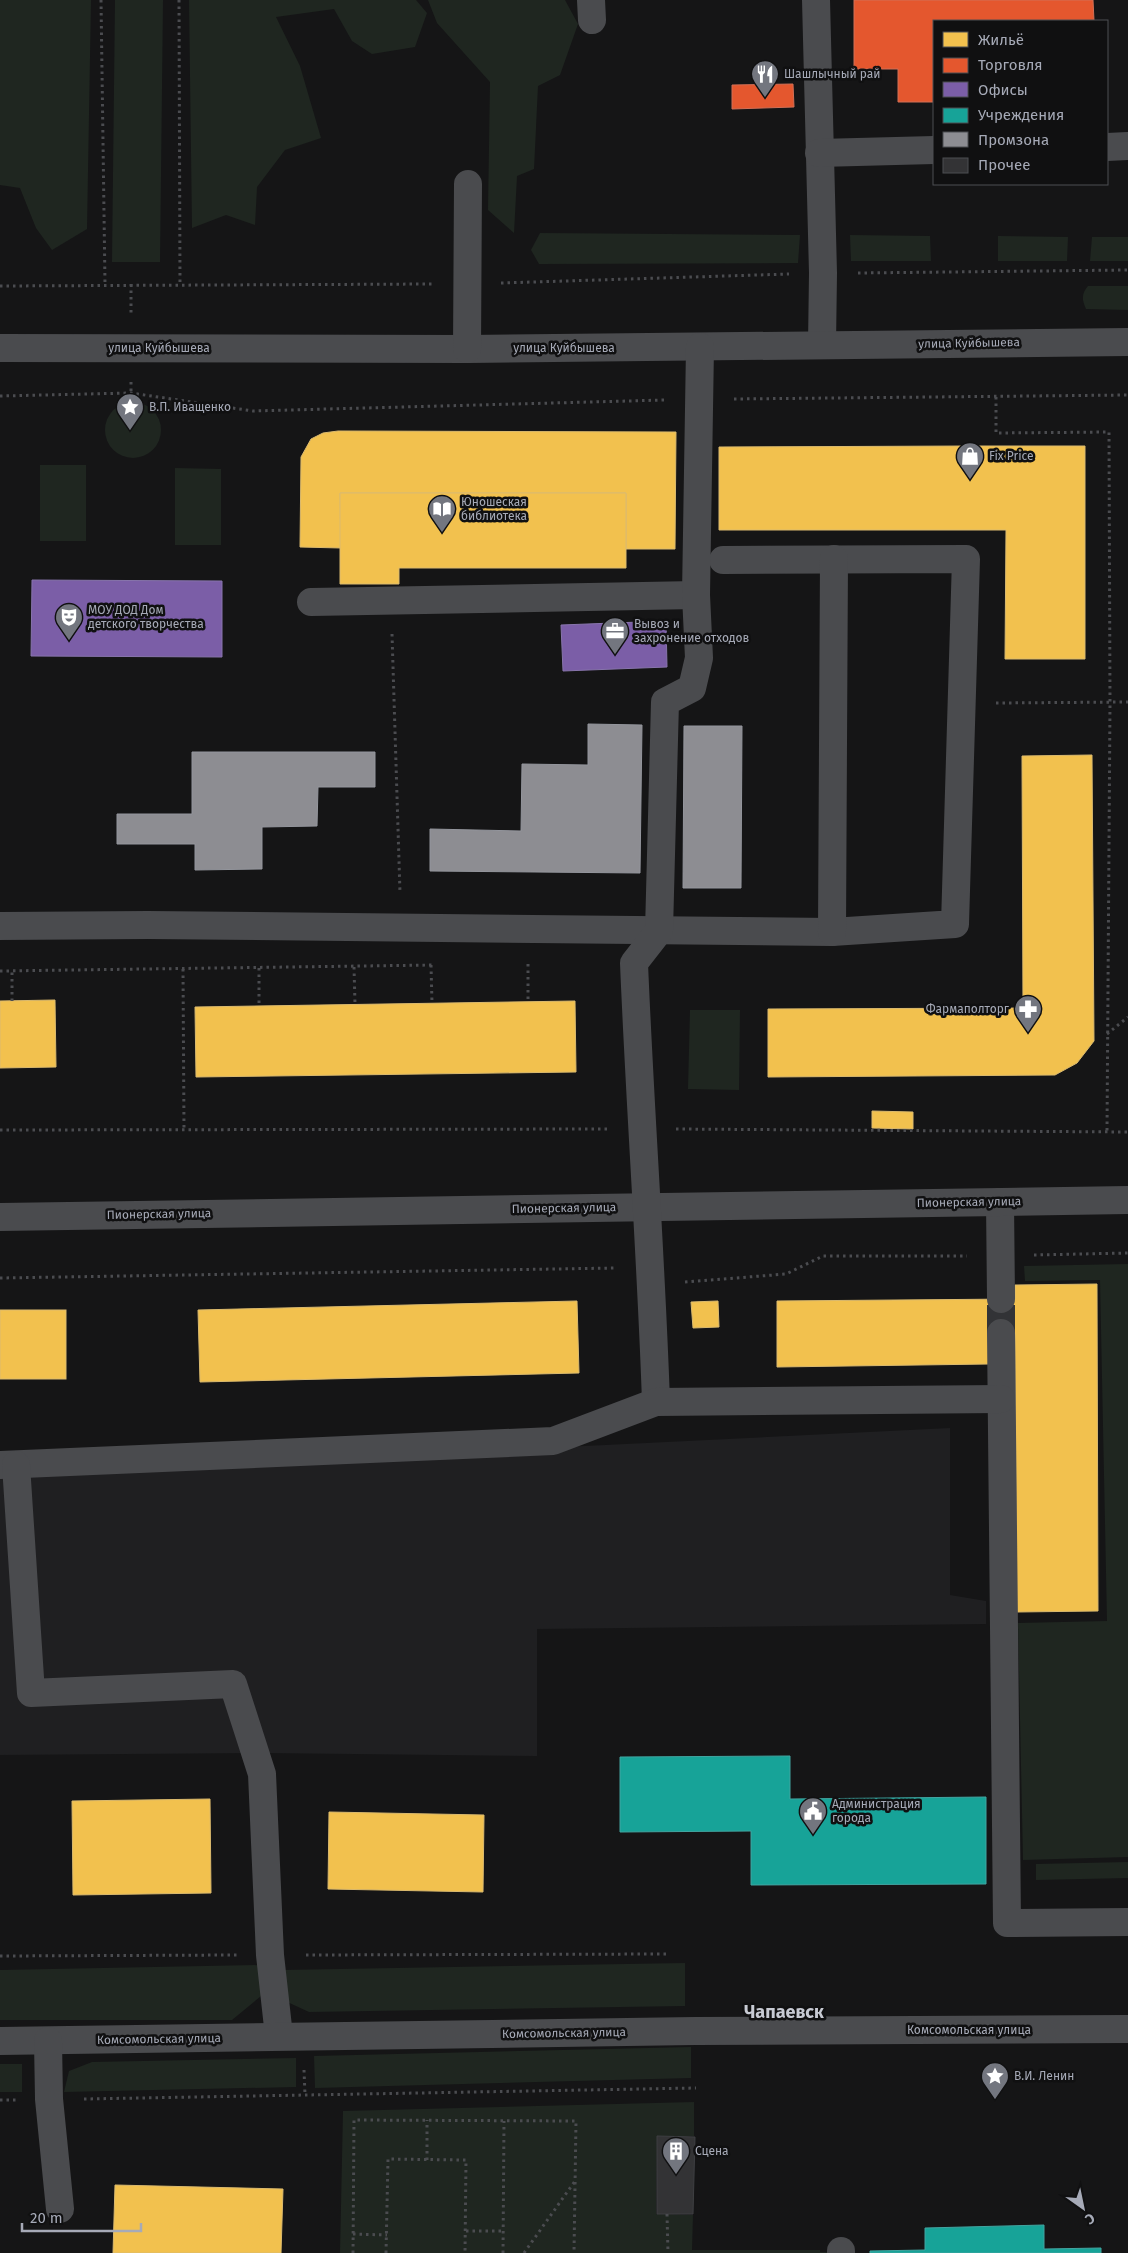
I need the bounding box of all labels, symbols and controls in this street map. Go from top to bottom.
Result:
legend [933,20,1108,185]
text: Жильё [978,31,1024,49]
text: Торговля [978,56,1043,74]
restaurant icon: Шашлычный рай [750,59,780,98]
place label: Шашлычный рай [784,67,881,81]
text: Офисы [978,81,1028,99]
text: Учреждения [978,106,1064,124]
text: Промзона [978,131,1049,149]
text: Прочее [978,156,1030,174]
street label: улица Куйбышева [918,335,1020,351]
street label: улица Куйбышева [108,341,210,355]
street label: улица Куйбышева [513,341,615,355]
place icon: В.П. Иващенко [115,392,145,431]
place label: В.П. Иващенко [149,400,231,414]
shop icon: Fix Price [955,441,985,480]
place label: Fix Price [989,449,1034,463]
library icon: Юношеская библиотека [427,494,457,533]
place label: Юношеская библиотека [461,495,527,523]
theatre icon: МОУ ДОД Дом детского творчества [54,602,84,641]
place label: МОУ ДОД Дом детского творчества [88,603,204,631]
office icon: Вывоз и захронение отходов [600,616,630,655]
place label: Вывоз и захронение отходов [634,617,749,645]
pharmacy icon: Фармаполторг [1013,994,1043,1033]
place label: Фармаполторг [926,1002,1010,1016]
street label: Пионерская улица [917,1194,1021,1210]
street label: Пионерская улица [512,1200,616,1216]
street label: Пионерская улица [107,1206,211,1222]
public building icon: Администрация города [798,1796,828,1835]
place label: Администрация города [832,1797,921,1825]
district label: Чапаевск [744,2001,824,2023]
street label: Комсомольская улица [907,2023,1031,2037]
street label: Комсомольская улица [502,2025,626,2041]
street label: Комсомольская улица [97,2031,221,2047]
place icon: В.И. Ленин [980,2061,1010,2100]
place label: В.И. Ленин [1014,2069,1074,2083]
building icon: Сцена [661,2136,691,2175]
place label: Сцена [695,2144,729,2158]
north arrow [1058,2183,1108,2233]
scale bar [22,2200,141,2232]
text: 20 m [30,2209,63,2227]
text: С [1082,2209,1098,2228]

